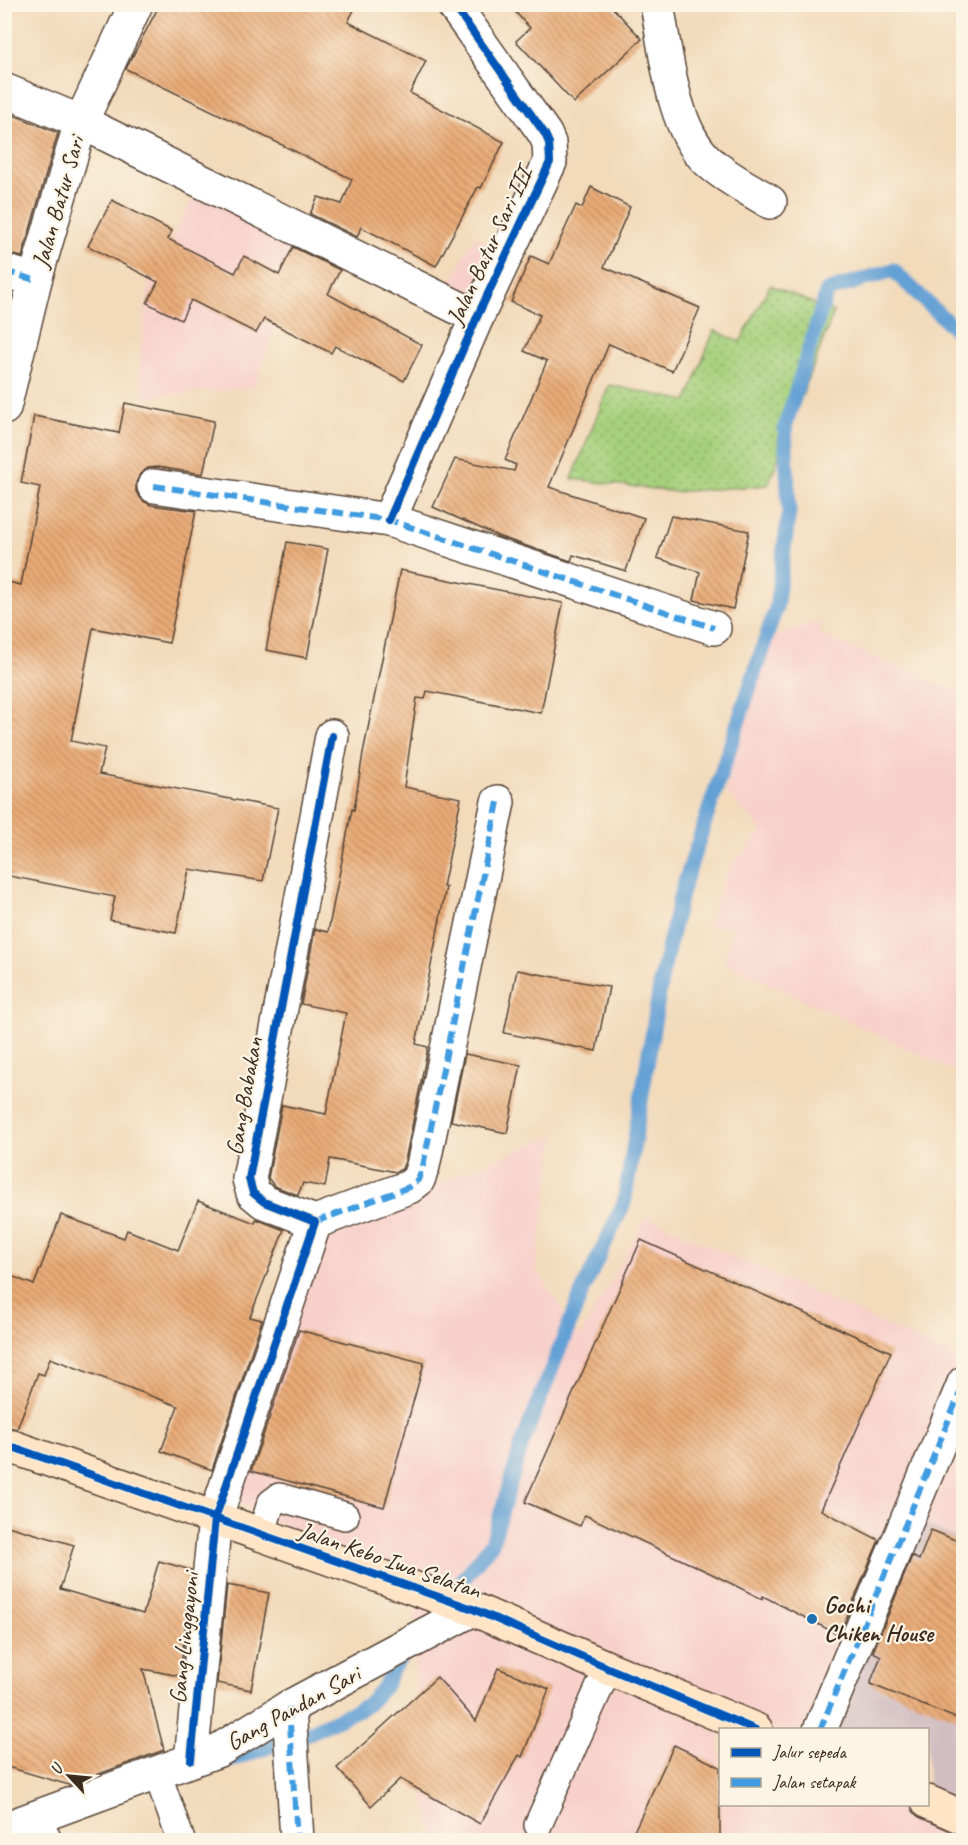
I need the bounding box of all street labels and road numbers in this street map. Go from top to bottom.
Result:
street label: Jalan Batur Sari [25,130,92,272]
street label: Jalan Batur Sari III [439,159,540,330]
street label: Gang Babakan [219,1034,269,1157]
street label: Jalan Kebo Iwa Selatan [294,1514,486,1606]
street label: Gang Linggayoni [162,1568,206,1705]
street label: Gang Pandan Sari [221,1658,367,1757]

